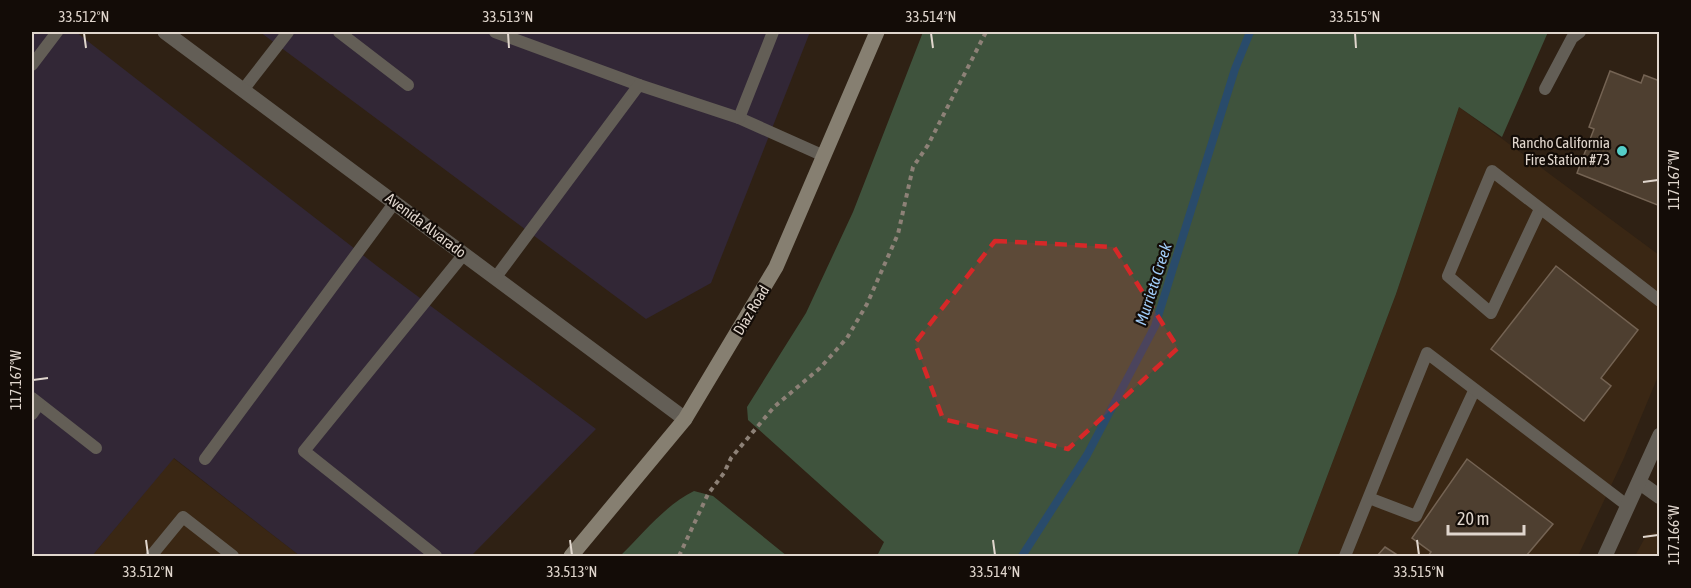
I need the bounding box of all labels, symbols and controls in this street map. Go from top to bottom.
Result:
text: 33.512°N [59,8,109,25]
text: 33.513°N [483,8,533,25]
text: 33.514°N [906,8,956,25]
text: 33.515°N [1330,8,1380,25]
place label: Rancho California Fire Station #73 [1512,134,1610,168]
marker: Rancho California Fire Station #73 [1615,144,1629,158]
text: 117.167°W [1665,150,1682,210]
street label: Avenida Alvarado [382,189,470,261]
water label: Murrieta Creek [1131,240,1175,327]
street label: Diaz Road [730,282,772,338]
text: 117.167°W [7,350,24,410]
scale bar [1448,498,1524,536]
text: 117.166°W [1665,505,1682,565]
text: 20 m [1457,508,1489,529]
text: 33.512°N [123,563,173,580]
text: 33.513°N [547,563,597,580]
text: 33.514°N [970,563,1020,580]
text: 33.515°N [1394,563,1444,580]

